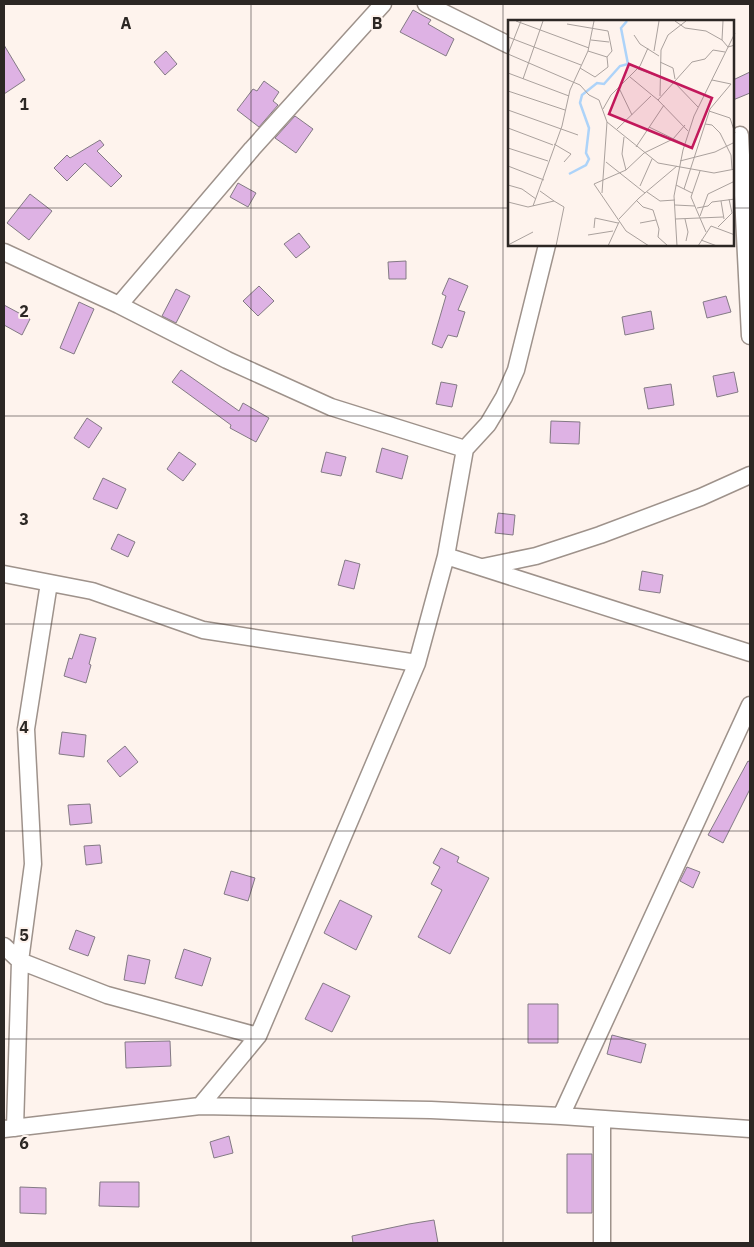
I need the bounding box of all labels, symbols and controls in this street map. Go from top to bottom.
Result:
text: A [121,13,132,33]
text: B [372,13,383,33]
inset map [508,20,734,246]
text: 1 [19,94,29,114]
text: 2 [19,301,29,321]
text: 3 [19,509,29,529]
text: 4 [19,717,29,737]
text: 5 [19,925,29,945]
text: 6 [19,1133,29,1153]

